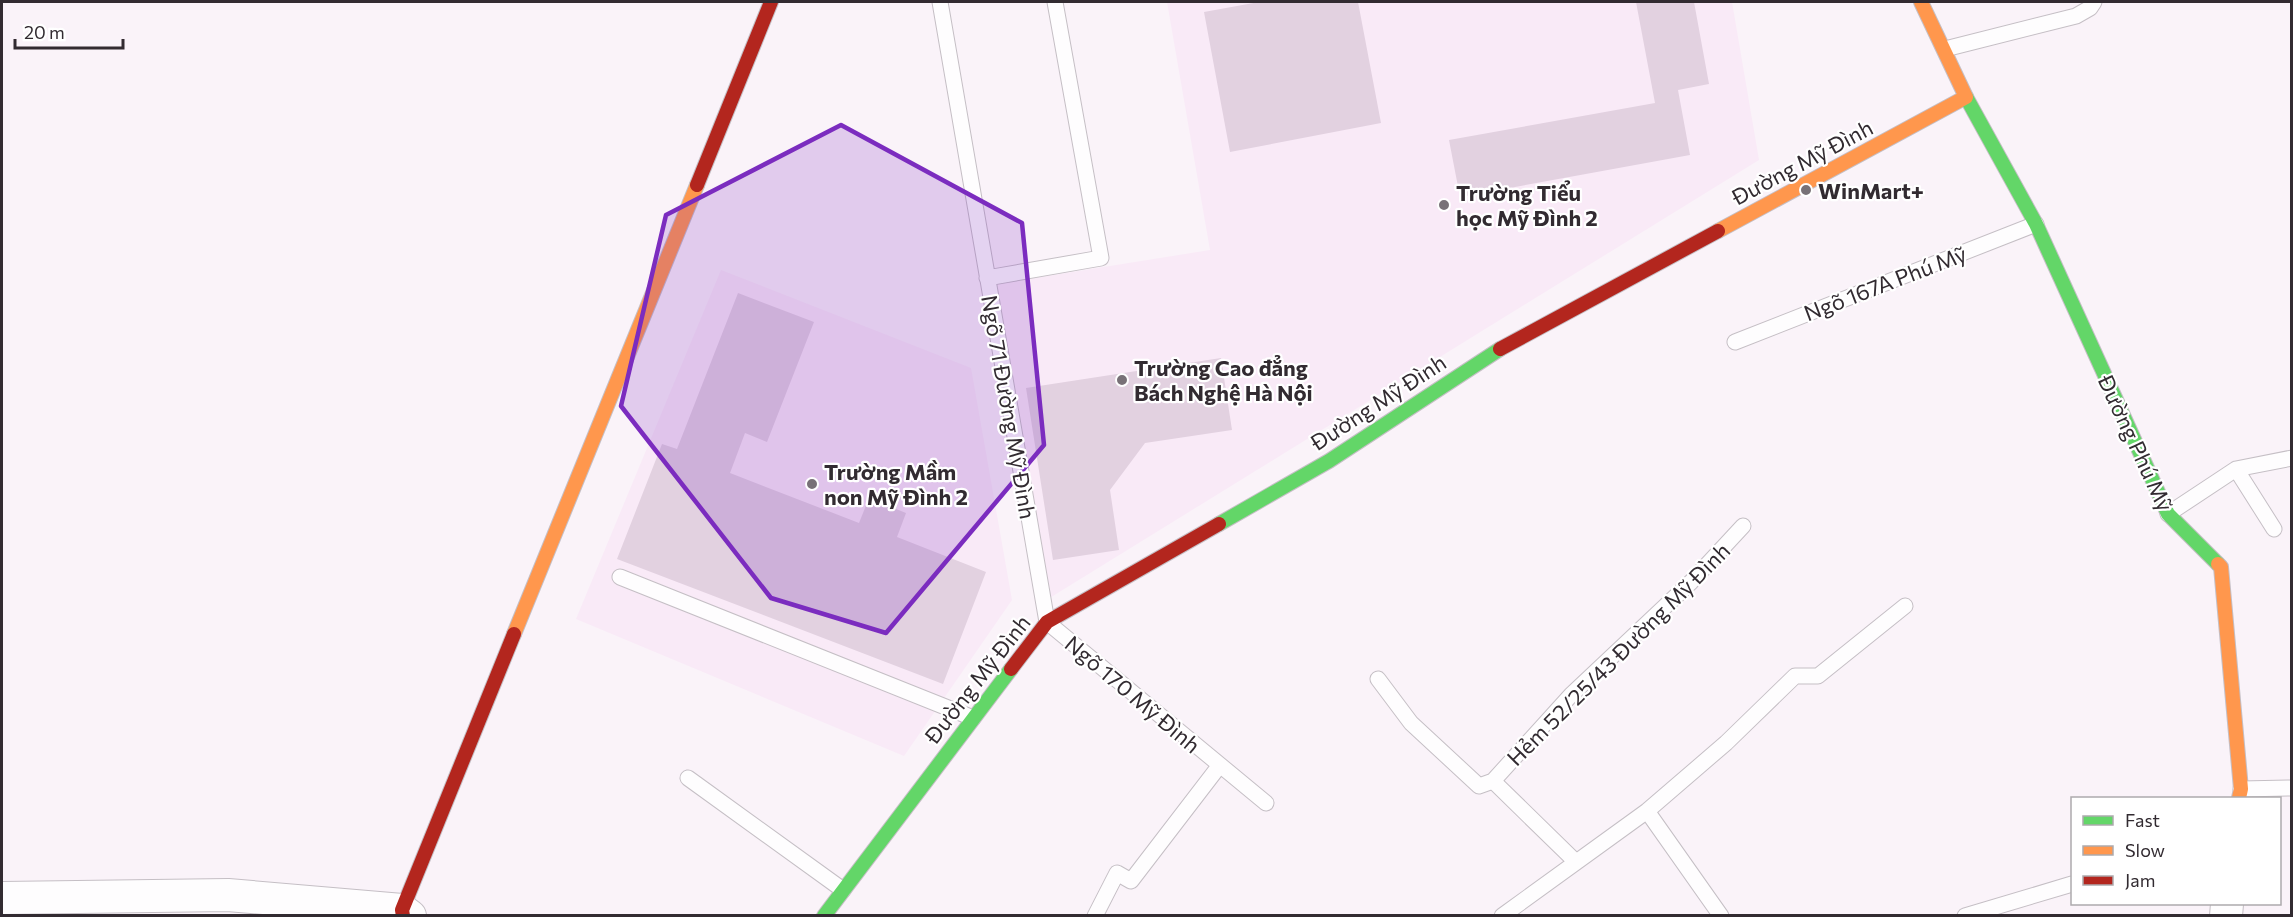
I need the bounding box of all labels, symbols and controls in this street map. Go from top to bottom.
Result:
scale bar [15,12,123,50]
text: 20 m [24,21,65,43]
street label: Đường Mỹ Đình [1726,114,1877,211]
place label: WinMart+ [1818,177,1924,204]
place label: Trường Tiểu học Mỹ Đình 2 [1456,179,1598,231]
marker: WinMart+ [1799,183,1813,197]
marker: Trường Tiểu học Mỹ Đình 2 [1437,198,1451,212]
street label: Ngõ 167A Phú Mỹ [1800,240,1970,326]
street label: Ngõ 71 Đường Mỹ Đình [976,293,1042,521]
street label: Đường Mỹ Đình [1304,348,1451,456]
place label: Trường Cao đẳng Bách Nghệ Hà Nội [1134,354,1313,406]
street label: Đường Phú Mỹ [2092,370,2179,516]
marker: Trường Cao đẳng Bách Nghệ Hà Nội [1115,373,1129,387]
place label: Trường Mầm non Mỹ Đình 2 [824,458,968,510]
marker: Trường Mầm non Mỹ Đình 2 [805,477,819,491]
street label: Hẻm 52/25/43 Đường Mỹ Đình [1501,537,1735,771]
street label: Đường Mỹ Đình [918,609,1036,749]
street label: Ngõ 170 Mỹ Đình [1060,630,1206,758]
legend [2071,797,2281,905]
text: Fast [2125,809,2160,831]
text: Slow [2125,839,2165,861]
text: Jam [2125,869,2155,891]

